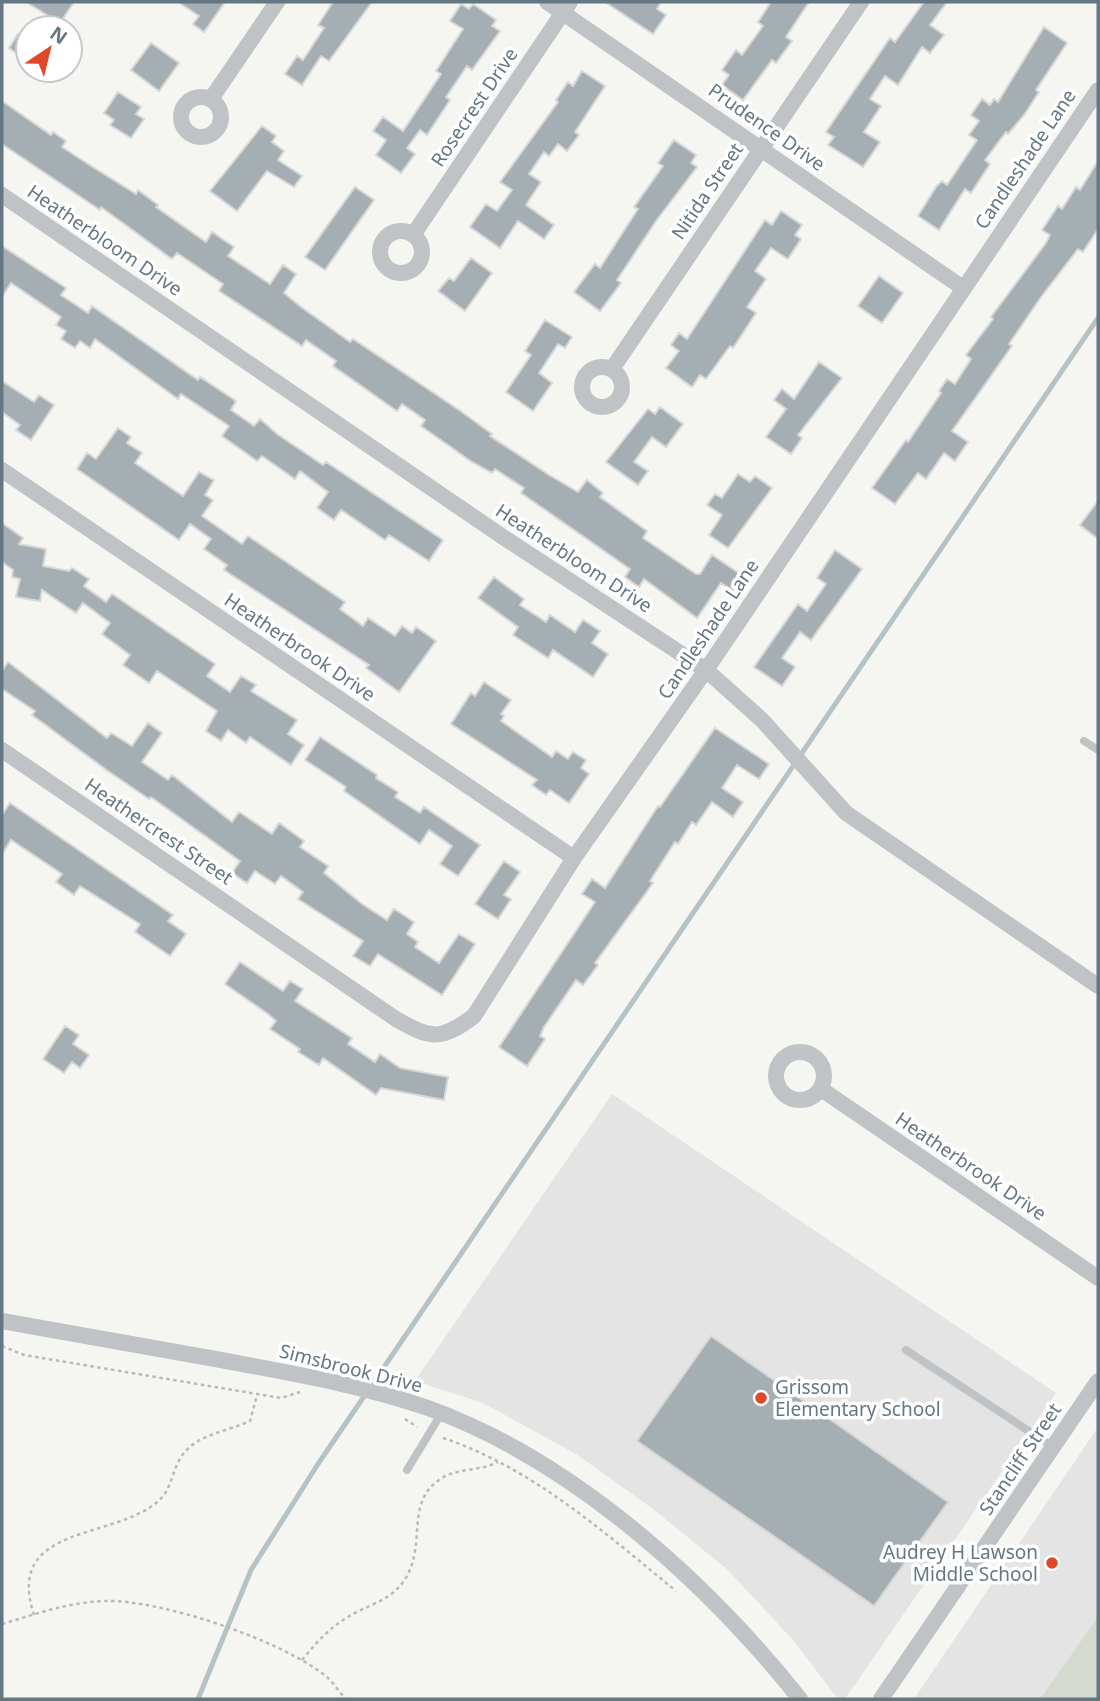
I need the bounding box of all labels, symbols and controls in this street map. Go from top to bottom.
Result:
north arrow [14,14,84,84]
text: N [45,20,73,50]
street label: Rosecrest Drive [425,42,523,172]
street label: Prudence Drive [703,77,831,177]
street label: Candleshade Lane [968,84,1082,234]
street label: Nitida Street [665,137,749,244]
street label: Heatherbloom Drive [22,178,188,302]
street label: Heatherbloom Drive [491,498,657,618]
street label: Candleshade Lane [651,554,765,704]
street label: Heatherbrook Drive [219,587,381,707]
street label: Heathercrest Street [80,772,238,890]
street label: Heatherbrook Drive [890,1106,1052,1226]
street label: Simsbrook Drive [277,1338,425,1398]
place label: Grissom Elementary School [775,1374,941,1422]
marker: Grissom Elementary School [753,1390,769,1406]
street label: Stancliff Street [973,1398,1067,1520]
place label: Audrey H Lawson Middle School [883,1539,1038,1587]
marker: Audrey H Lawson Middle School [1044,1555,1060,1571]

